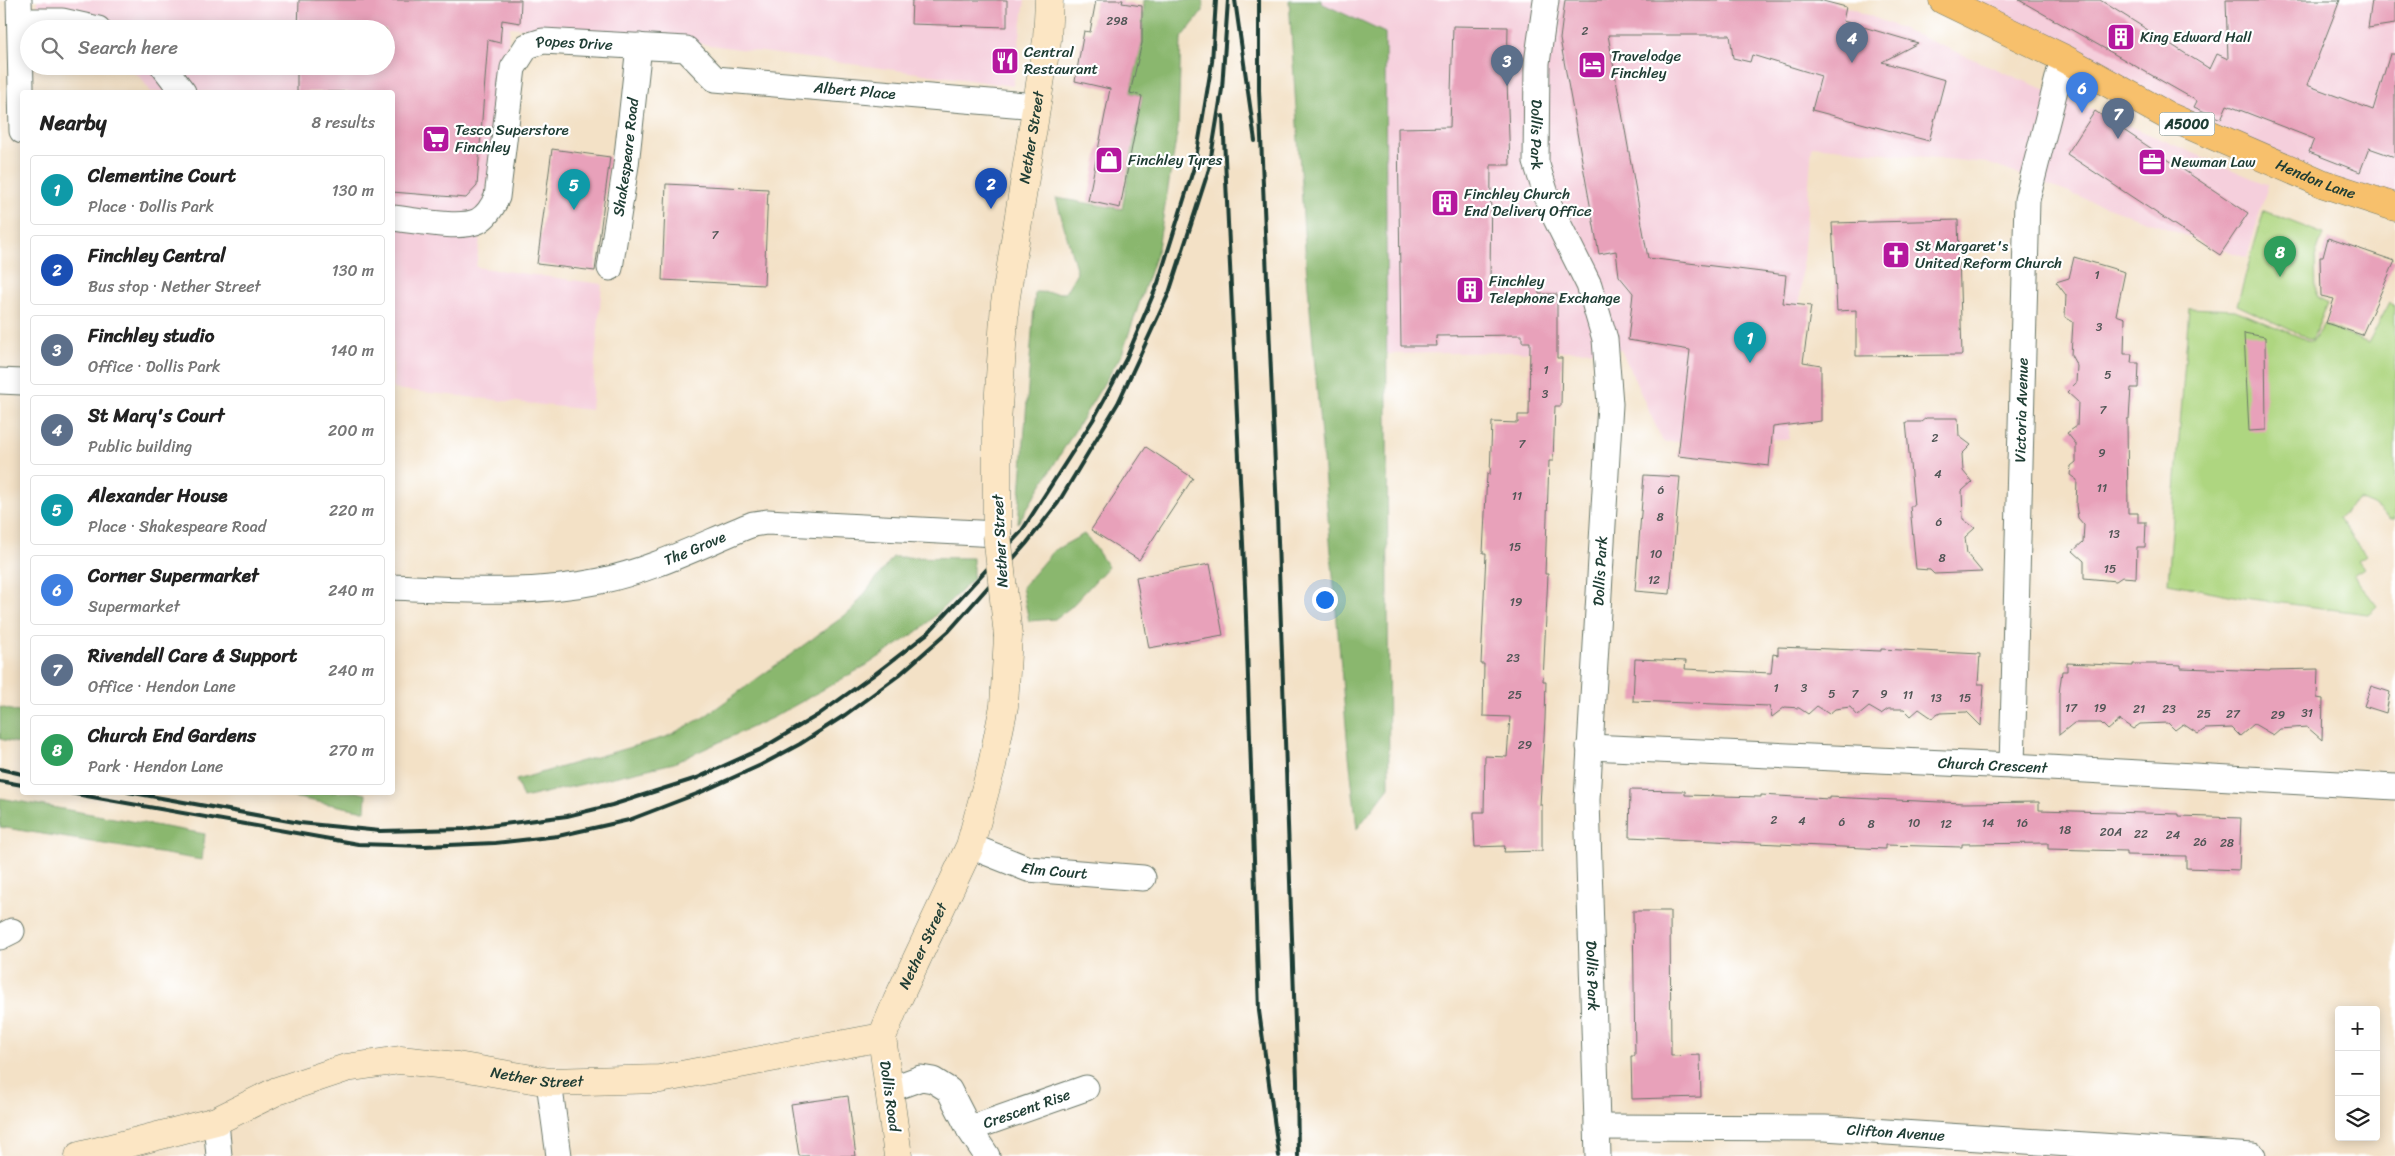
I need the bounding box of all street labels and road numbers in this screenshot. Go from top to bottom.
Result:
street label: Popes Drive [532,28,614,58]
street label: Albert Place [812,74,897,107]
street label: Nether Street [1011,88,1052,186]
street label: Shakespeare Road [605,96,646,218]
street label: Dollis Park [1523,99,1551,173]
road number: A5000 [2160,112,2214,136]
street label: Hendon Lane [2272,151,2359,207]
street label: Victoria Avenue [2007,357,2036,463]
street label: Nether Street [985,493,1015,588]
street label: The Grove [660,524,730,573]
street label: Dollis Park [1585,535,1615,607]
street label: Church Crescent [1937,750,2049,781]
street label: Elm Court [1017,855,1089,887]
street label: Nether Street [891,897,955,994]
street label: Dollis Park [1578,940,1607,1011]
street label: Nether Street [489,1059,585,1095]
street label: Dollis Road [872,1059,908,1134]
street label: Crescent Rise [979,1081,1074,1136]
street label: Clifton Avenue [1846,1116,1946,1149]

